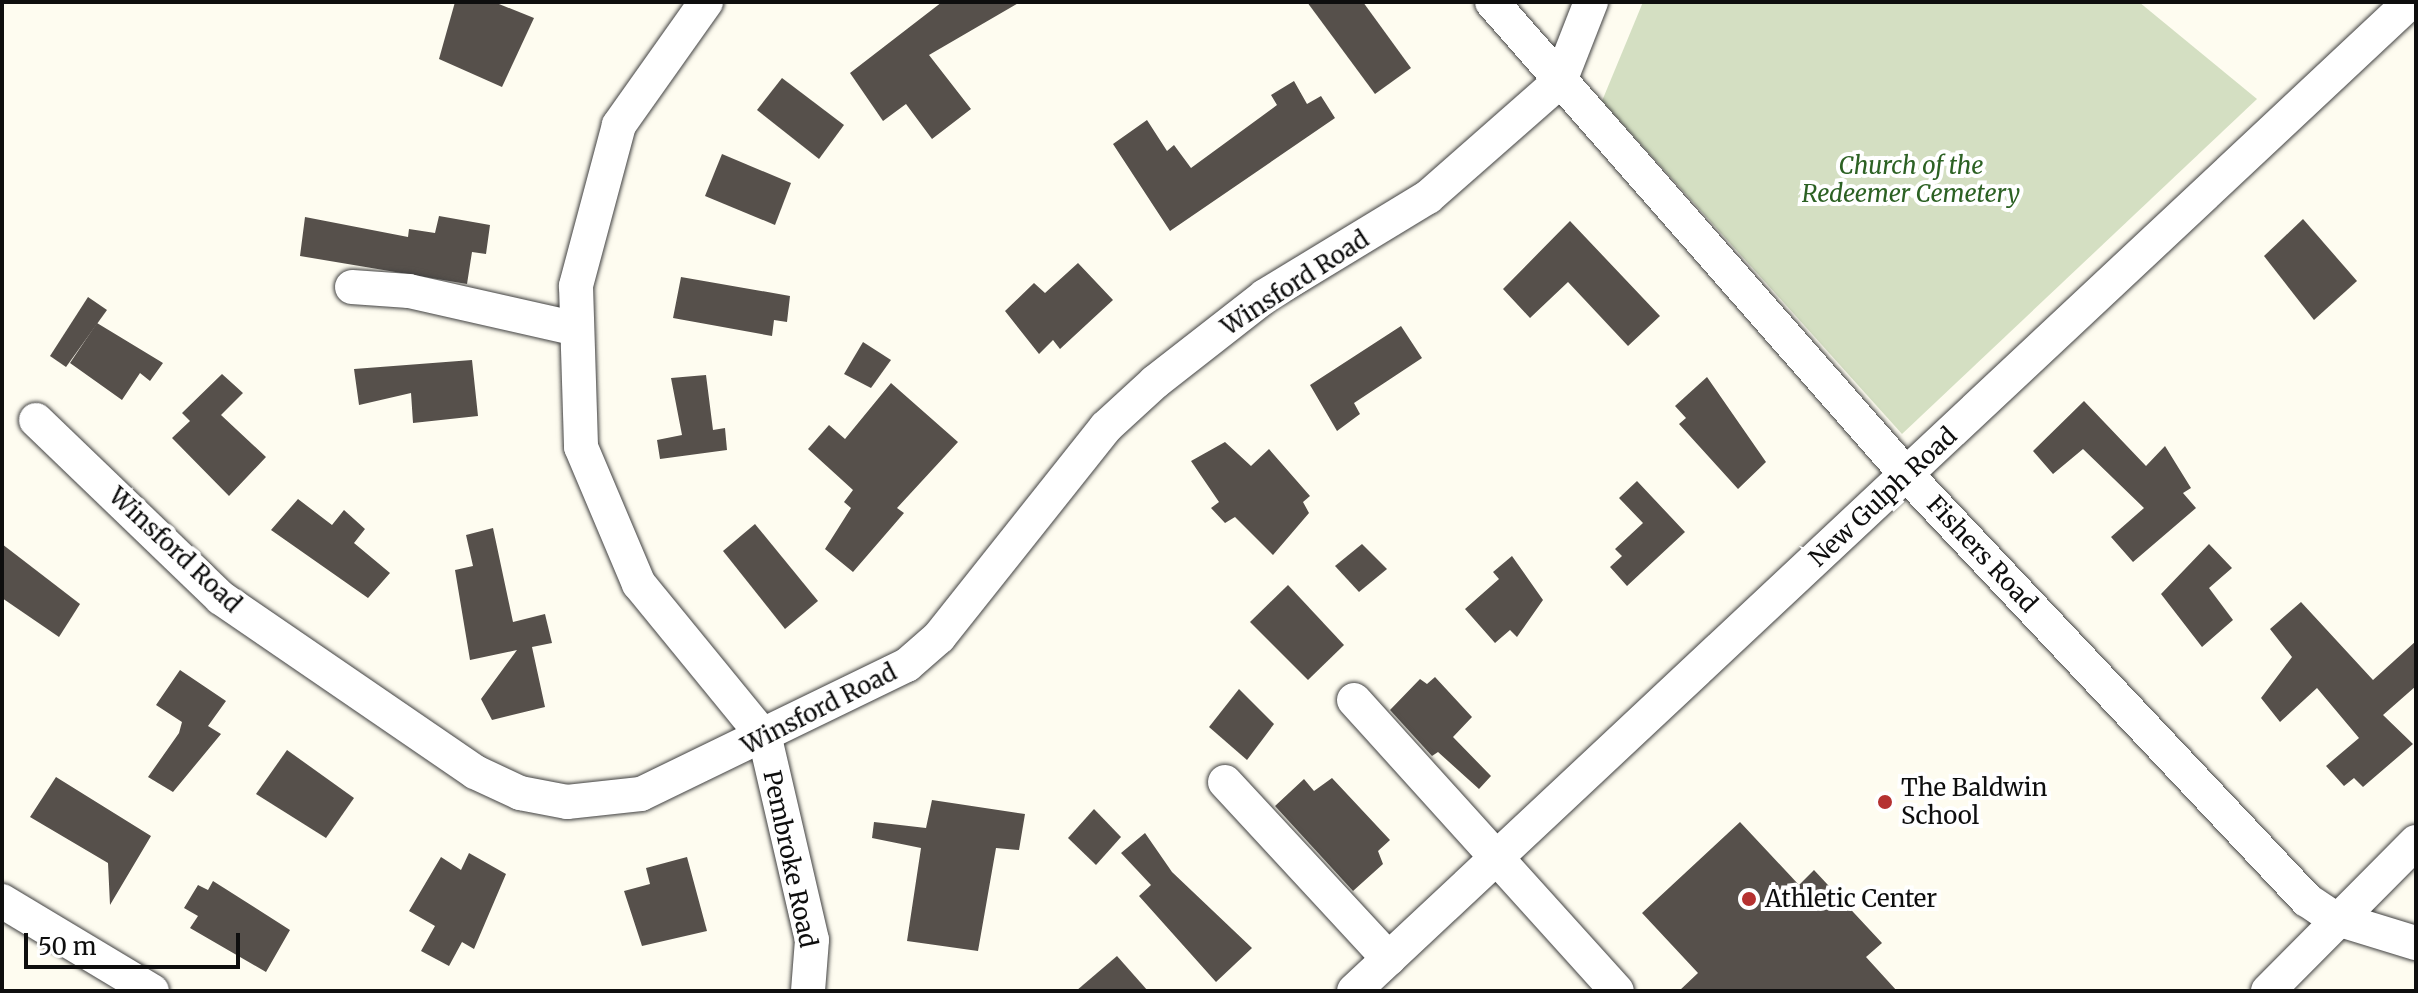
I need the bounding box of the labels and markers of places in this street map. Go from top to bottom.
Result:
place label: The Baldwin School [1901,774,2048,830]
marker: The Baldwin School [1876,793,1894,811]
place label: Athletic Center [1765,885,1937,913]
marker: Athletic Center [1740,890,1758,908]

